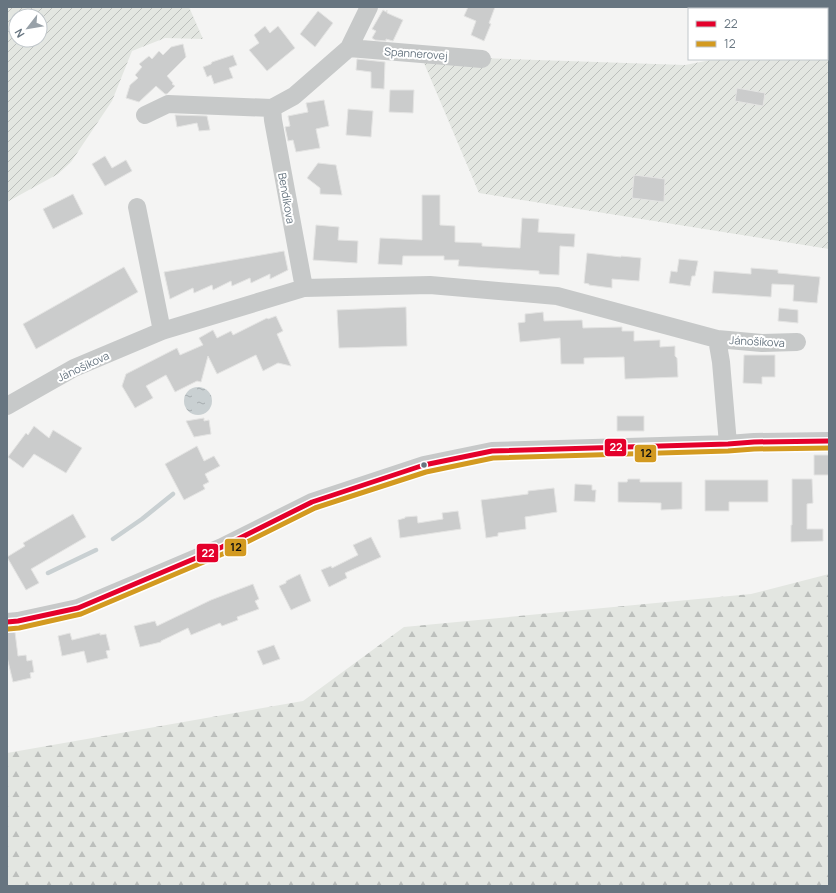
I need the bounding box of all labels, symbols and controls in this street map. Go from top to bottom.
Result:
north arrow [8,8,48,48]
legend [688,8,828,60]
text: 22 [724,15,738,32]
text: N [10,26,27,41]
text: 12 [724,35,736,52]
street label: Spannerovej [384,43,448,63]
street label: Bendíkova [275,171,299,225]
street label: Jánošíkova [729,332,785,350]
street label: Jánošíkova [55,347,111,385]
line badge: 22 [604,438,627,457]
text: 22 [609,439,623,454]
line badge: 12 [634,444,657,463]
text: 12 [640,445,652,460]
unlabelled marker [419,460,429,470]
line badge: 12 [224,538,247,557]
text: 12 [230,539,242,554]
line badge: 22 [196,543,219,563]
text: 22 [201,545,215,560]

